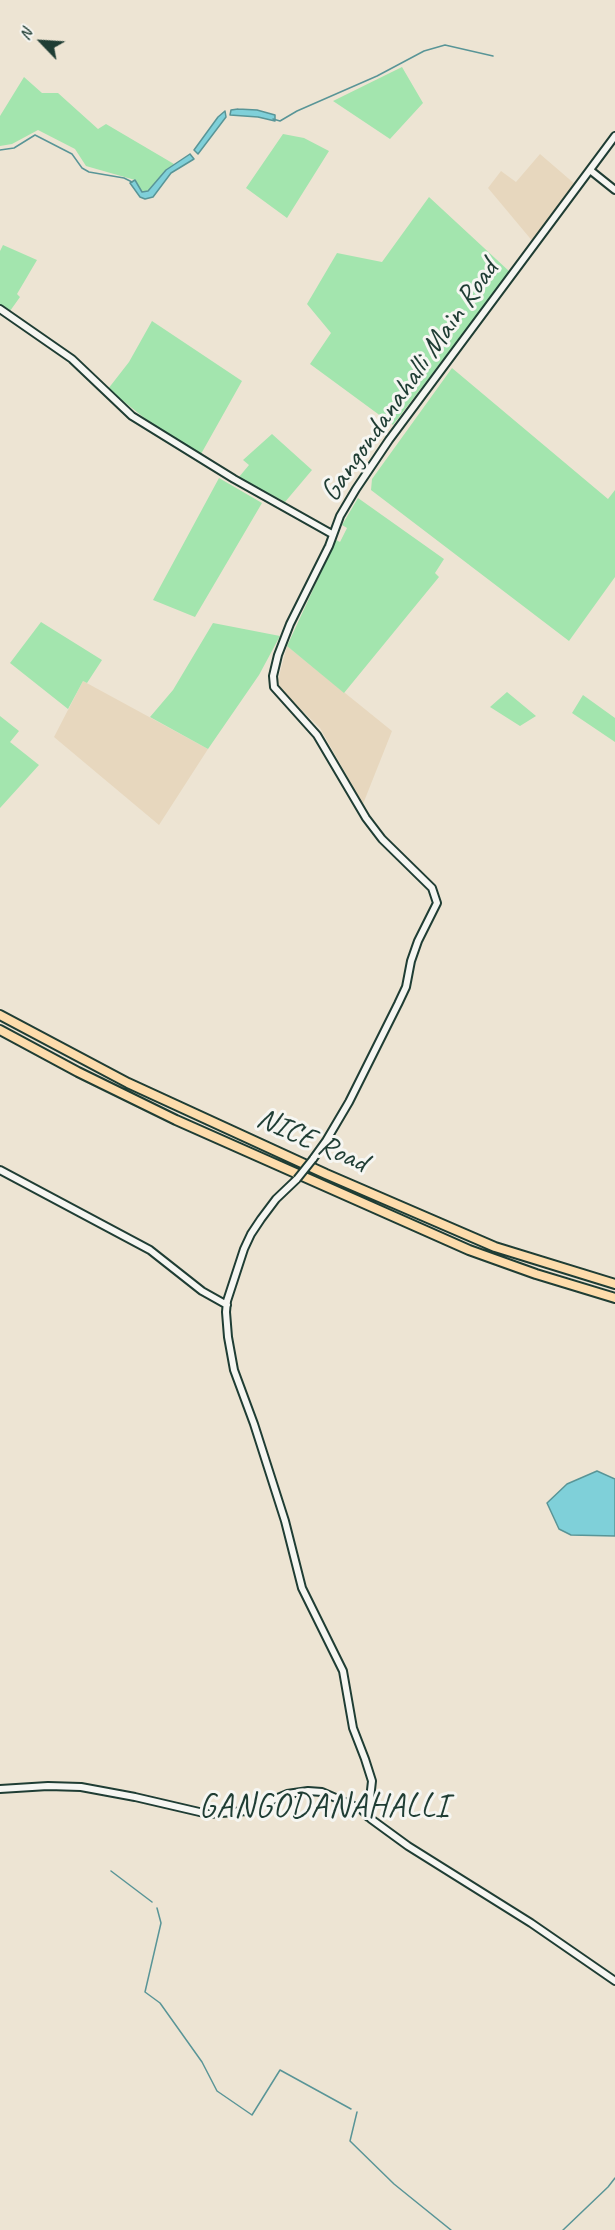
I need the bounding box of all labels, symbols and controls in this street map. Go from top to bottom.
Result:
north arrow [12,12,72,72]
text: N [15,26,37,43]
street label: Gangondanahalli Main Road [313,253,507,509]
street label: NICE Road [251,1101,373,1181]
district label: GANGODANAHALLI [199,1787,449,1827]

